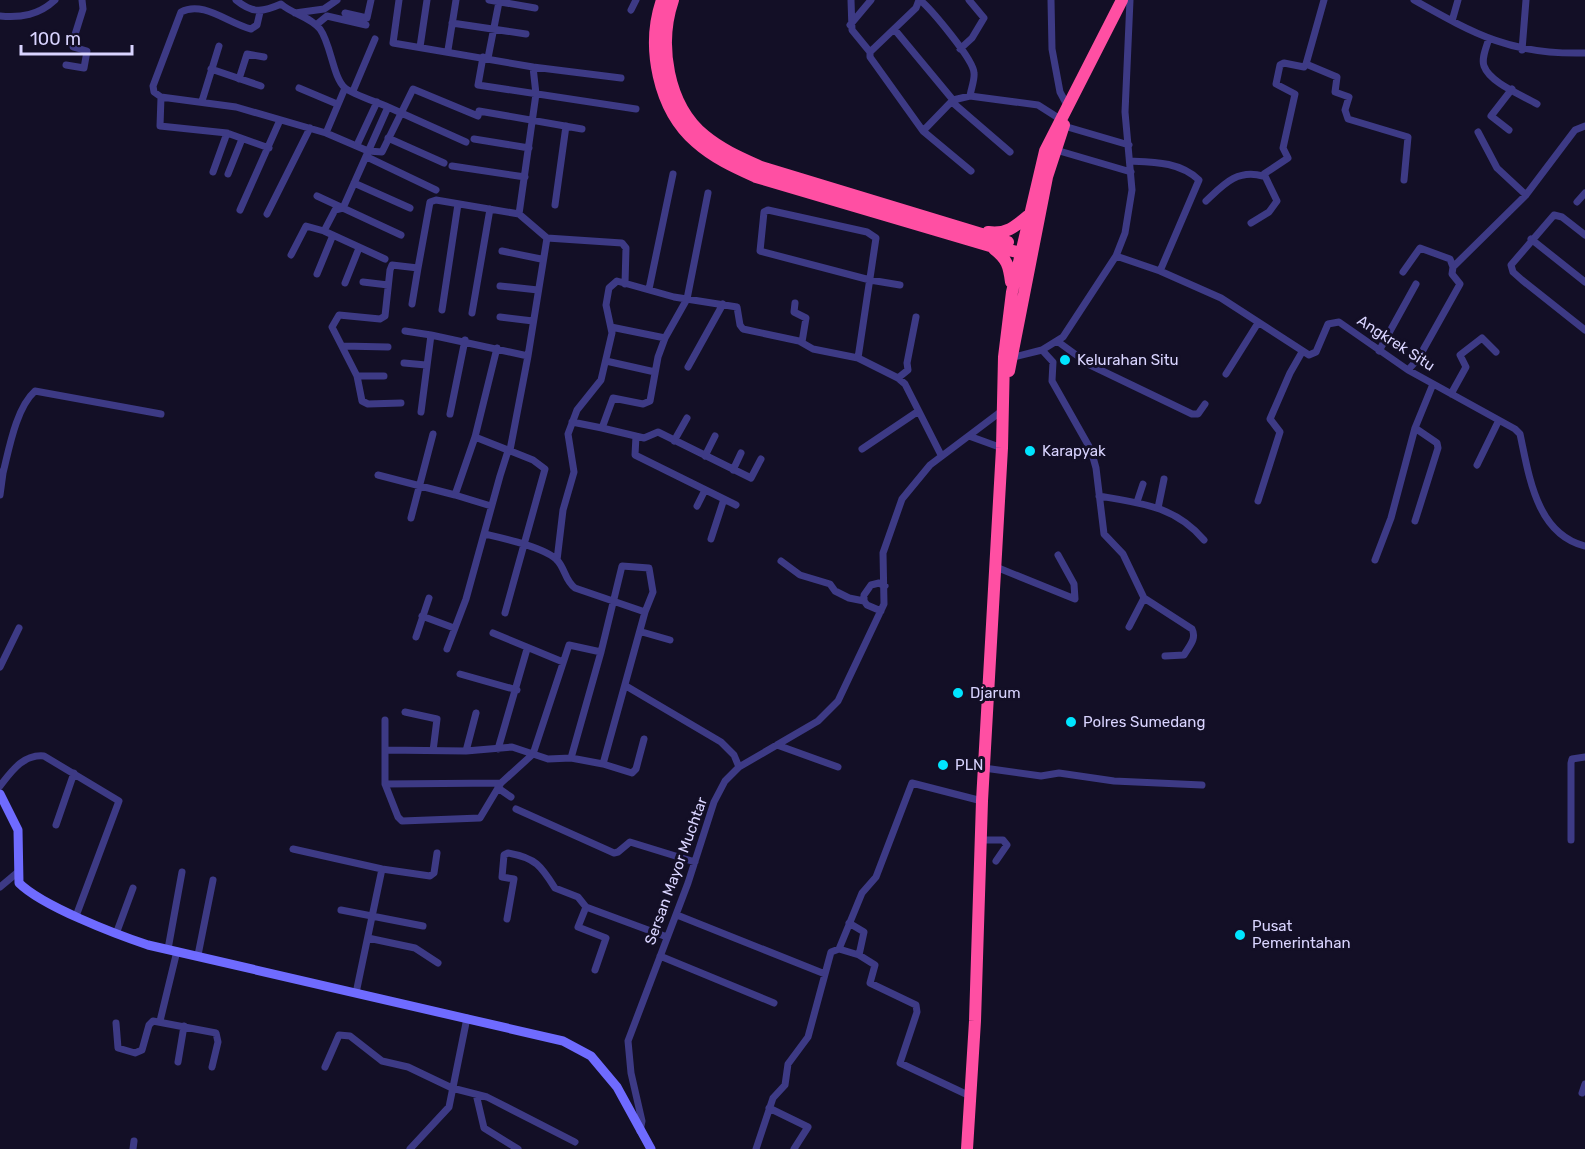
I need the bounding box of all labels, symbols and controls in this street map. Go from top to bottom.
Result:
scale bar [21,18,132,56]
text: 100 m [30,28,81,50]
street label: Angkrek Situ [1354,311,1438,375]
place label: Kelurahan Situ [1077,351,1179,369]
marker: Kelurahan Situ [1058,353,1072,367]
place label: Karapyak [1042,442,1106,460]
marker: Karapyak [1023,444,1037,458]
place label: Djarum [970,684,1021,702]
marker: Djarum [951,686,965,700]
place label: Polres Sumedang [1083,713,1205,731]
marker: Polres Sumedang [1064,715,1078,729]
place label: PLN [955,756,984,774]
marker: PLN [936,758,950,772]
street label: Sersan Mayor Muchtar [641,794,711,947]
place label: Pusat Pemerintahan [1252,917,1351,952]
marker: Pusat Pemerintahan [1233,928,1247,942]

